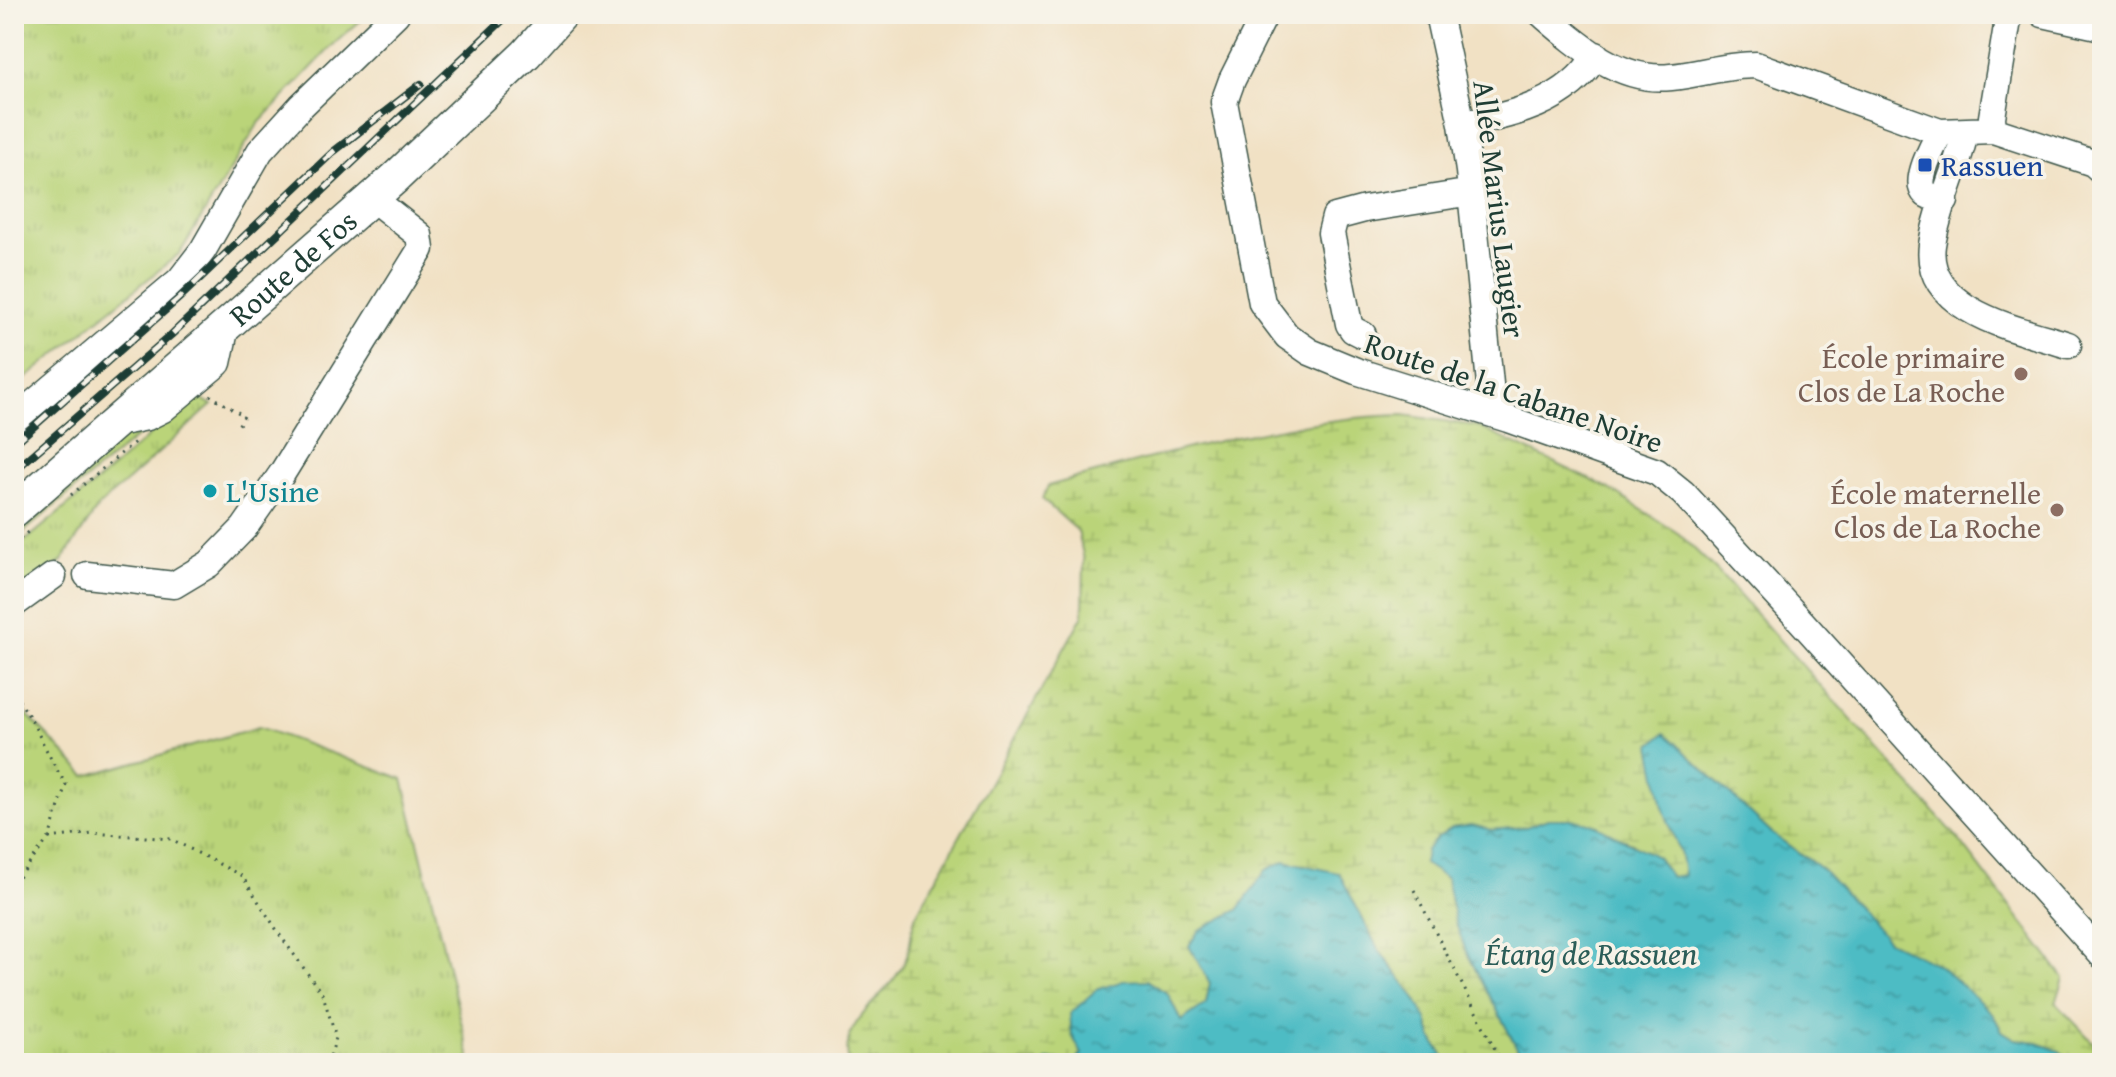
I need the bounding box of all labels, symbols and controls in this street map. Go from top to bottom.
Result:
street label: Allée Marius Laugier [1462,78,1538,340]
place label: Rassuen [1941,143,2044,187]
marker: Rassuen [1916,156,1934,174]
street label: Route de Fos [219,199,366,336]
street label: Route de la Cabane Noire [1359,320,1669,464]
place label: École primaire Clos de La Roche [1798,335,2005,413]
marker: École primaire Clos de La Roche [2012,365,2030,383]
place label: L'Usine [226,469,319,513]
place label: École maternelle Clos de La Roche [1831,471,2041,549]
marker: L'Usine [201,482,219,500]
marker: École maternelle Clos de La Roche [2048,501,2066,519]
water label: Étang de Rassuen [1484,930,1697,977]

